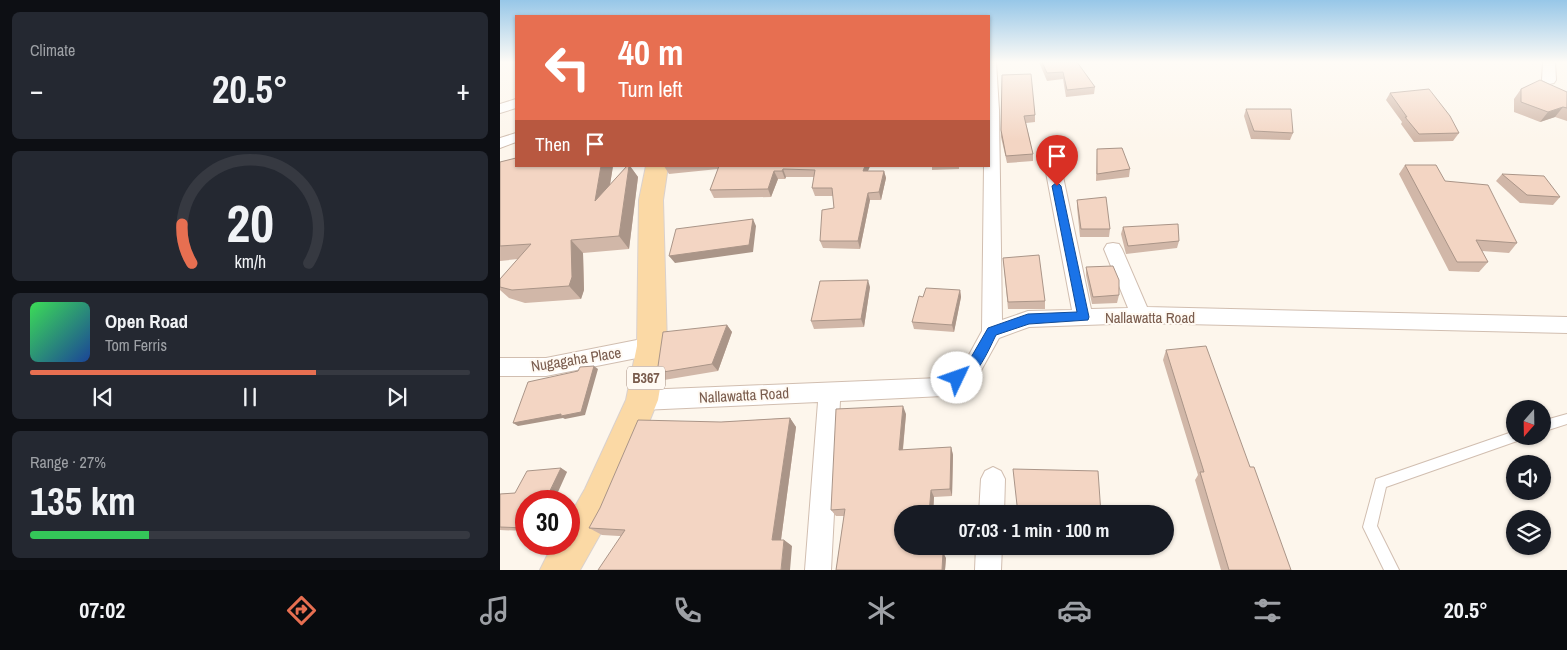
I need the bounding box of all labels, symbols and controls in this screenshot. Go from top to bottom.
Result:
text: 40 m [618,29,683,76]
icon: left [535,35,600,100]
text: Climate [30,39,75,61]
text: 20.5° [212,64,288,115]
text: − [30,71,43,109]
text: + [457,71,470,109]
text: Turn left [618,74,683,104]
icon: arrive [581,130,609,158]
text: Then [535,131,571,157]
pin [1036,135,1078,186]
icon: arrive [1043,142,1071,170]
text: 20 [226,188,274,258]
text: km/h [234,250,266,274]
street label: Nallawatta Road [1105,307,1195,328]
text: Open Road [105,308,188,334]
text: Tom Ferris [105,334,167,356]
street label: Nugagaha Place [529,341,623,376]
position arrow [930,351,982,403]
road number: B367 [627,366,665,389]
street label: Nallawatta Road [698,382,790,408]
icon: previous [89,383,117,411]
icon: pause [236,383,264,411]
icon: next [383,383,411,411]
north arrow [1506,400,1551,445]
map controls [1506,400,1551,555]
text: Range · 27% [30,451,106,473]
button: sound [1506,455,1551,500]
text: 135 km [30,476,136,527]
speed limit sign: 30 [515,490,580,555]
button: layers [1506,510,1551,555]
text: 07:03 · 1 min · 100 m [959,517,1109,543]
icon: directions [284,593,319,628]
icon: music [477,593,512,628]
icon: phone [670,593,705,628]
icon: climate [864,593,899,628]
icon: car [1057,593,1092,628]
icon: filters [1250,593,1285,628]
text: 07:02 [79,595,125,625]
text: 20.5° [1444,595,1488,625]

